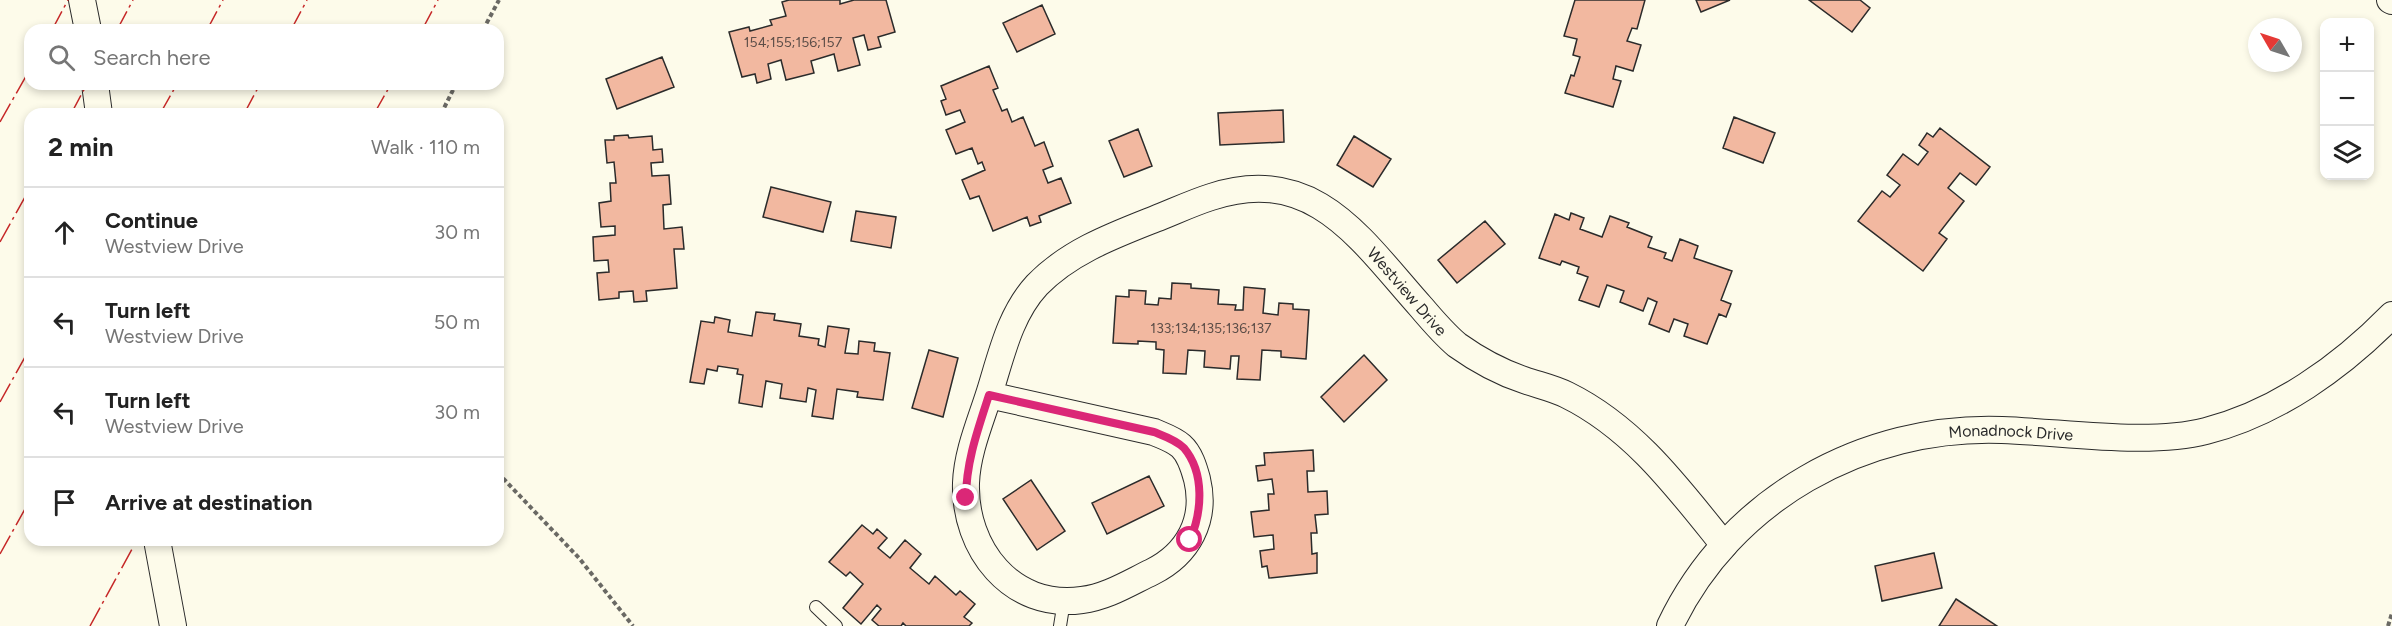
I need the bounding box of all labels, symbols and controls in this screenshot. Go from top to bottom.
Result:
north arrow [2248,18,2302,72]
map controls [2320,18,2374,180]
button: + [2320,18,2374,72]
search box [24,24,504,90]
house number: 154;155;156;157 [744,34,843,51]
icon: search [45,41,78,74]
text: Search here [93,44,211,71]
button: − [2320,72,2374,126]
button: layers [2320,126,2374,180]
text: 2 min [48,131,114,163]
text: Walk · 110 m [371,135,480,159]
text: Continue [105,207,198,234]
icon: ahead [48,216,81,249]
text: 30 m [434,220,480,244]
text: Westview Drive [105,234,244,258]
street label: Westview Drive [1363,243,1451,340]
text: Turn left [105,297,191,324]
icon: left [48,306,81,339]
text: 50 m [434,310,480,334]
house number: 133;134;135;136;137 [1150,320,1272,337]
text: Westview Drive [105,324,244,348]
text: Turn left [105,387,191,414]
icon: left [48,396,81,429]
text: 30 m [434,400,480,424]
text: Westview Drive [105,414,244,438]
street label: Monadnock Drive [1948,421,2074,445]
route end [952,484,978,510]
icon: arrive [48,486,81,519]
text: Arrive at destination [105,489,313,516]
route start [1176,526,1202,552]

